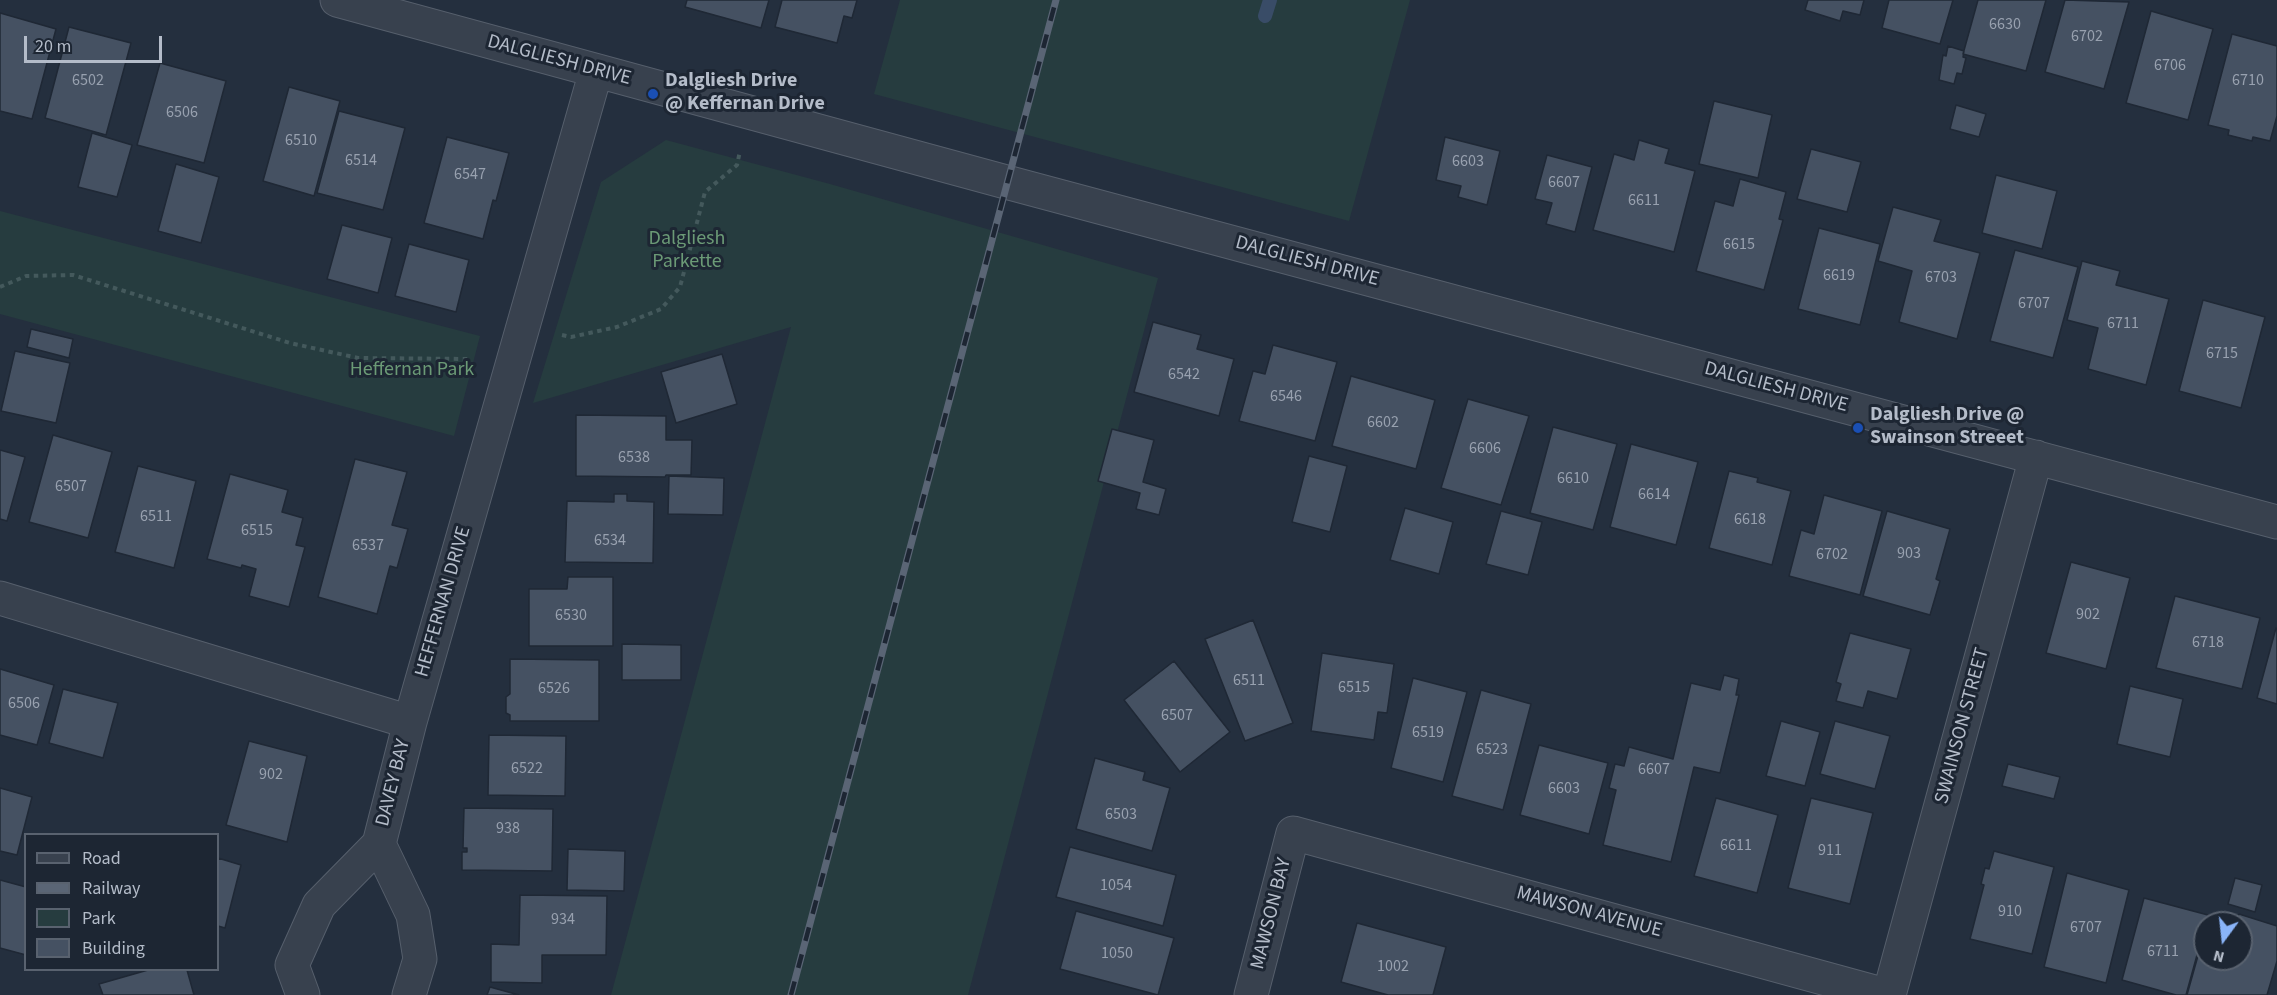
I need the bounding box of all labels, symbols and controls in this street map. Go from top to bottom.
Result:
house number: 6630 [1989,15,2021,35]
scale bar [27,24,165,62]
house number: 6702 [2071,27,2103,47]
street label: DALGLIESH DRIVE [485,30,633,92]
text: 20 m [35,34,71,59]
house number: 6706 [2154,56,2186,76]
place label: Dalgliesh Drive @ Keffernan Drive [665,70,825,117]
house number: 6502 [72,71,104,91]
house number: 6710 [2232,71,2264,91]
marker: Dalgliesh Drive @ Keffernan Drive [646,87,660,101]
house number: 6506 [166,103,198,123]
house number: 6510 [285,131,317,151]
house number: 6514 [345,151,377,171]
house number: 6603 [1452,152,1484,172]
house number: 6547 [454,165,486,185]
house number: 6607 [1548,173,1580,193]
house number: 6611 [1628,191,1660,211]
park label: Dalgliesh Parkette [649,228,725,275]
street label: DALGLIESH DRIVE [1233,231,1381,293]
house number: 6615 [1723,235,1755,255]
house number: 6619 [1823,266,1855,286]
house number: 6703 [1925,268,1957,288]
house number: 6707 [2018,294,2050,314]
house number: 6711 [2107,314,2139,334]
house number: 6715 [2206,344,2238,364]
street label: DALGLIESH DRIVE [1702,357,1850,419]
park label: Heffernan Park [350,359,474,383]
house number: 6542 [1168,365,1200,385]
house number: 6546 [1270,387,1302,407]
place label: Dalgliesh Drive @ Swainson Streeet [1870,404,2024,451]
house number: 6602 [1367,413,1399,433]
marker: Dalgliesh Drive @ Swainson Streeet [1851,421,1865,435]
house number: 6606 [1469,439,1501,459]
house number: 6538 [618,448,650,468]
house number: 6610 [1557,469,1589,489]
house number: 6507 [55,477,87,497]
house number: 6614 [1638,485,1670,505]
house number: 6511 [140,507,172,527]
house number: 6618 [1734,510,1766,530]
house number: 6515 [241,521,273,541]
street label: HEFFERNAN DRIVE [411,524,477,680]
house number: 6534 [594,531,626,551]
house number: 6537 [352,536,384,556]
house number: 903 [1897,544,1921,564]
house number: 6702 [1816,545,1848,565]
house number: 902 [2076,605,2100,625]
house number: 6530 [555,606,587,626]
house number: 6718 [2192,633,2224,653]
street label: SWAINSON STREET [1931,645,1995,807]
house number: 6511 [1233,671,1265,691]
house number: 6515 [1338,678,1370,698]
house number: 6526 [538,679,570,699]
house number: 6506 [8,694,40,714]
house number: 6507 [1161,706,1193,726]
house number: 6519 [1412,723,1444,743]
street label: DAVEY BAY [372,737,416,829]
house number: 6523 [1476,740,1508,760]
house number: 6522 [511,759,543,779]
house number: 6607 [1638,760,1670,780]
house number: 902 [259,765,283,785]
house number: 6603 [1548,779,1580,799]
house number: 6503 [1105,805,1137,825]
house number: 938 [496,819,520,839]
legend [24,833,219,971]
house number: 6611 [1720,836,1752,856]
house number: 911 [1818,841,1842,861]
text: Road [82,846,121,871]
street label: MAWSON BAY [1247,856,1297,972]
text: Railway [82,876,141,901]
house number: 1054 [1100,876,1132,896]
street label: MAWSON AVENUE [1514,882,1664,944]
house number: 910 [1998,902,2022,922]
text: Park [82,906,116,931]
house number: 934 [551,910,575,930]
north arrow [2193,911,2253,971]
house number: 6707 [2070,918,2102,938]
text: Building [82,936,145,961]
house number: 6711 [2147,942,2179,962]
house number: 1050 [1101,944,1133,964]
text: N [2211,944,2227,968]
house number: 1002 [1377,957,1409,977]

